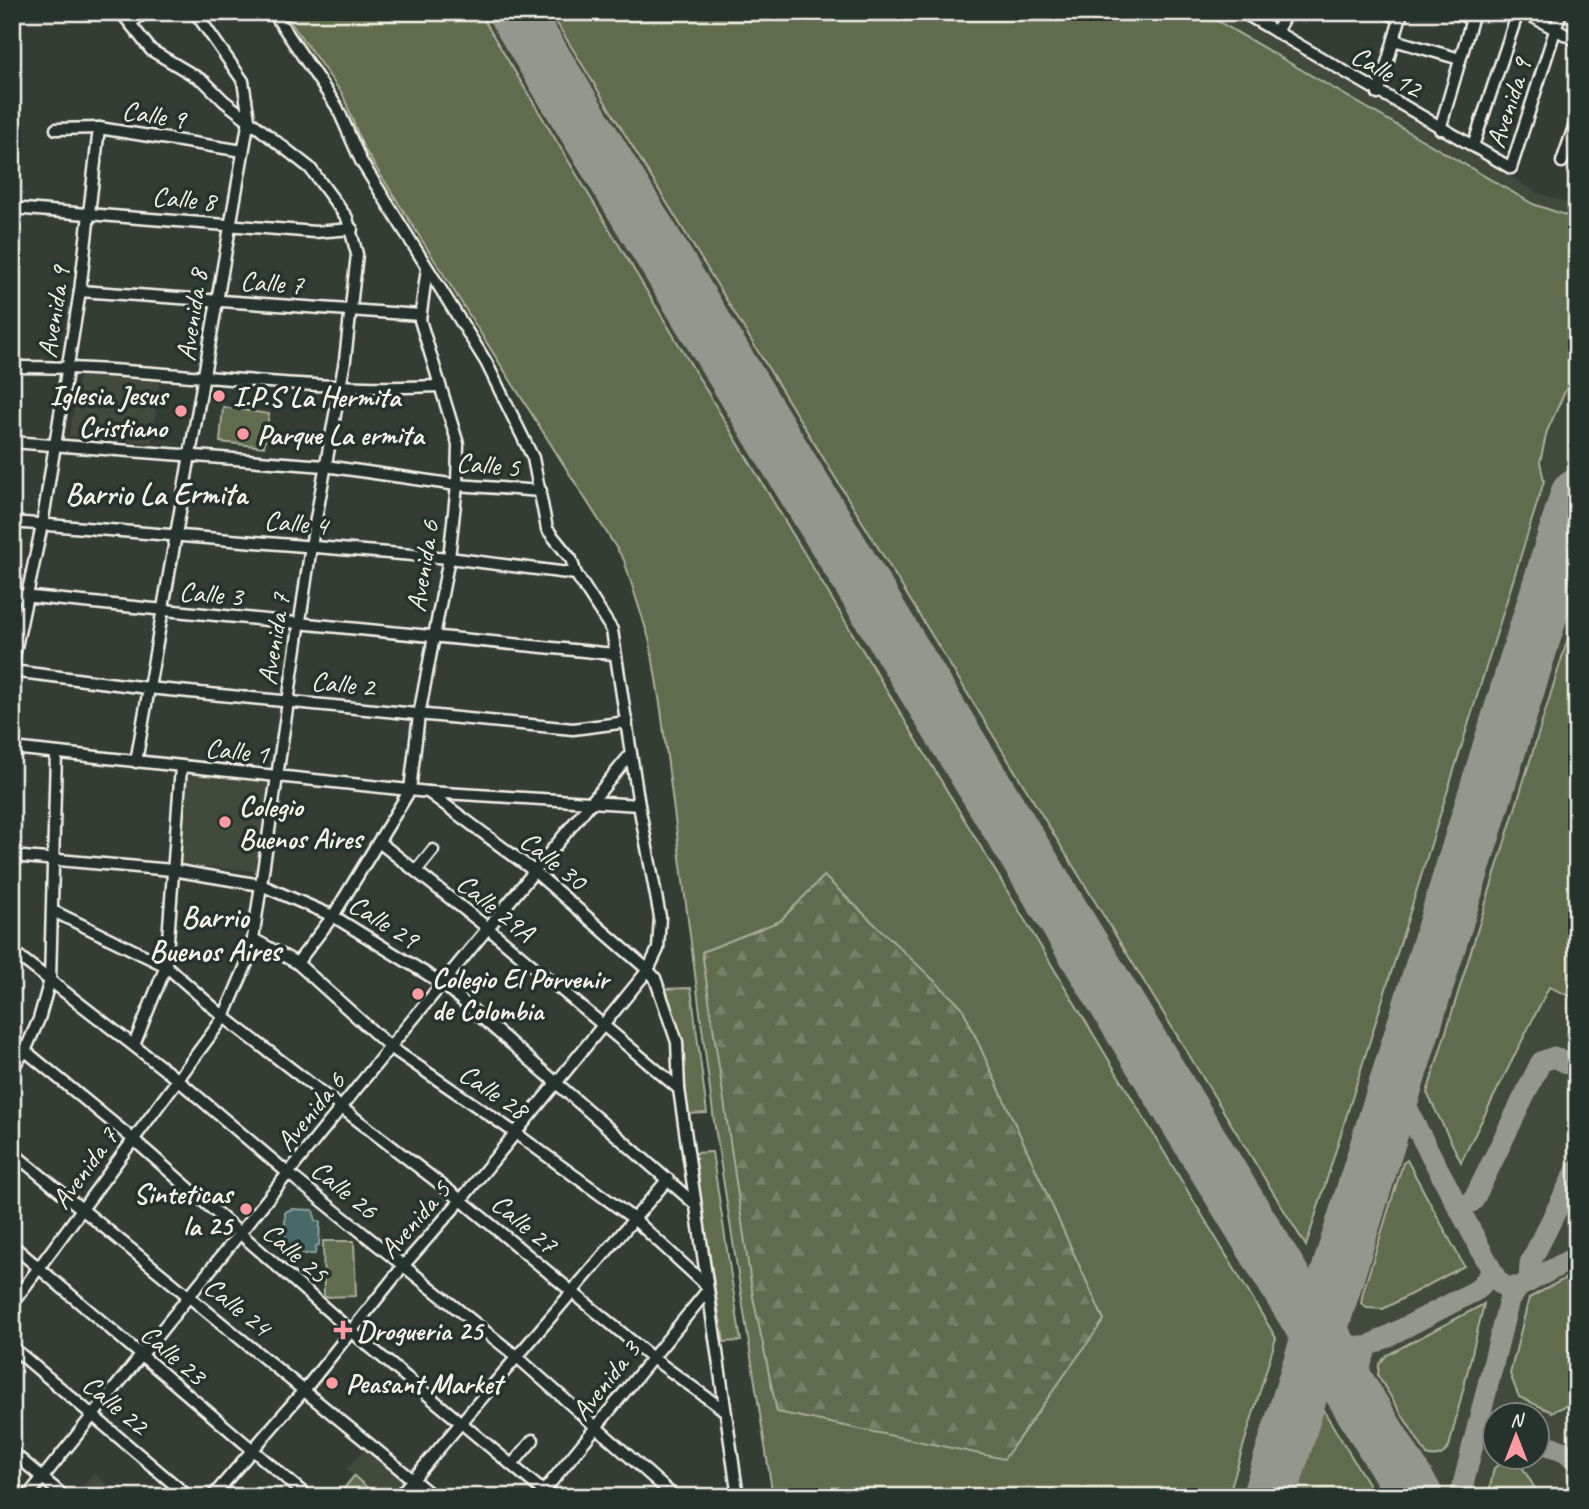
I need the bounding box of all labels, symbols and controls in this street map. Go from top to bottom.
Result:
street label: Calle 12 [1345,37,1430,107]
street label: Avenida 9 [1478,52,1540,152]
street label: Calle 9 [120,92,190,137]
street label: Calle 8 [151,178,219,219]
street label: Avenida 9 [29,262,78,360]
street label: Calle 7 [239,263,306,302]
street label: Avenida 8 [168,265,216,363]
place label: Iglesia Jesus Cristiano [50,378,170,445]
place label: I.P.S La Hermita [233,379,403,414]
marker: I.P.S La Hermita [211,388,227,404]
marker: Iglesia Jesus Cristiano [173,403,189,419]
place label: Parque La ermita [257,417,426,452]
marker: Parque La ermita [235,426,251,442]
street label: Calle 5 [455,444,522,485]
district label: Barrio La Ermita [65,475,249,513]
street label: Calle 4 [263,502,331,543]
street label: Avenida 6 [398,517,447,614]
street label: Calle 3 [178,573,246,614]
street label: Avenida 7 [249,590,298,687]
street label: Calle 2 [310,663,379,704]
street label: Calle 1 [204,730,272,771]
place label: Colegio Buenos Aires [239,789,365,856]
marker: Colegio Buenos Aires [217,814,233,830]
street label: Calle 30 [513,823,596,899]
street label: Calle 29A [450,865,543,951]
street label: Calle 29 [342,886,427,958]
district label: Barrio Buenos Aires [149,898,284,970]
place label: Colegio El Porvenir de Colombia [432,961,612,1028]
marker: Colegio El Porvenir de Colombia [410,986,426,1002]
street label: Calle 28 [452,1056,537,1129]
street label: Avenida 6 [268,1063,354,1158]
street label: Avenida 7 [43,1120,126,1216]
street label: Calle 26 [304,1152,386,1228]
street label: Avenida 5 [371,1172,459,1266]
place label: Sinteticas la 25 [133,1176,235,1243]
street label: Calle 27 [484,1186,566,1262]
marker: Sinteticas la 25 [238,1201,254,1217]
street label: Calle 25 [256,1214,337,1291]
street label: Calle 24 [197,1269,280,1345]
place label: Drogueria 25 [357,1313,485,1348]
street label: Calle 23 [134,1316,216,1394]
marker: Drogueria 25 [335,1322,351,1338]
street label: Avenida 3 [563,1331,649,1427]
place label: Peasant Market [346,1366,507,1401]
street label: Calle 22 [75,1367,158,1444]
marker: Peasant Market [324,1375,340,1391]
north arrow [1480,1400,1550,1470]
text: N [1510,1408,1525,1432]

